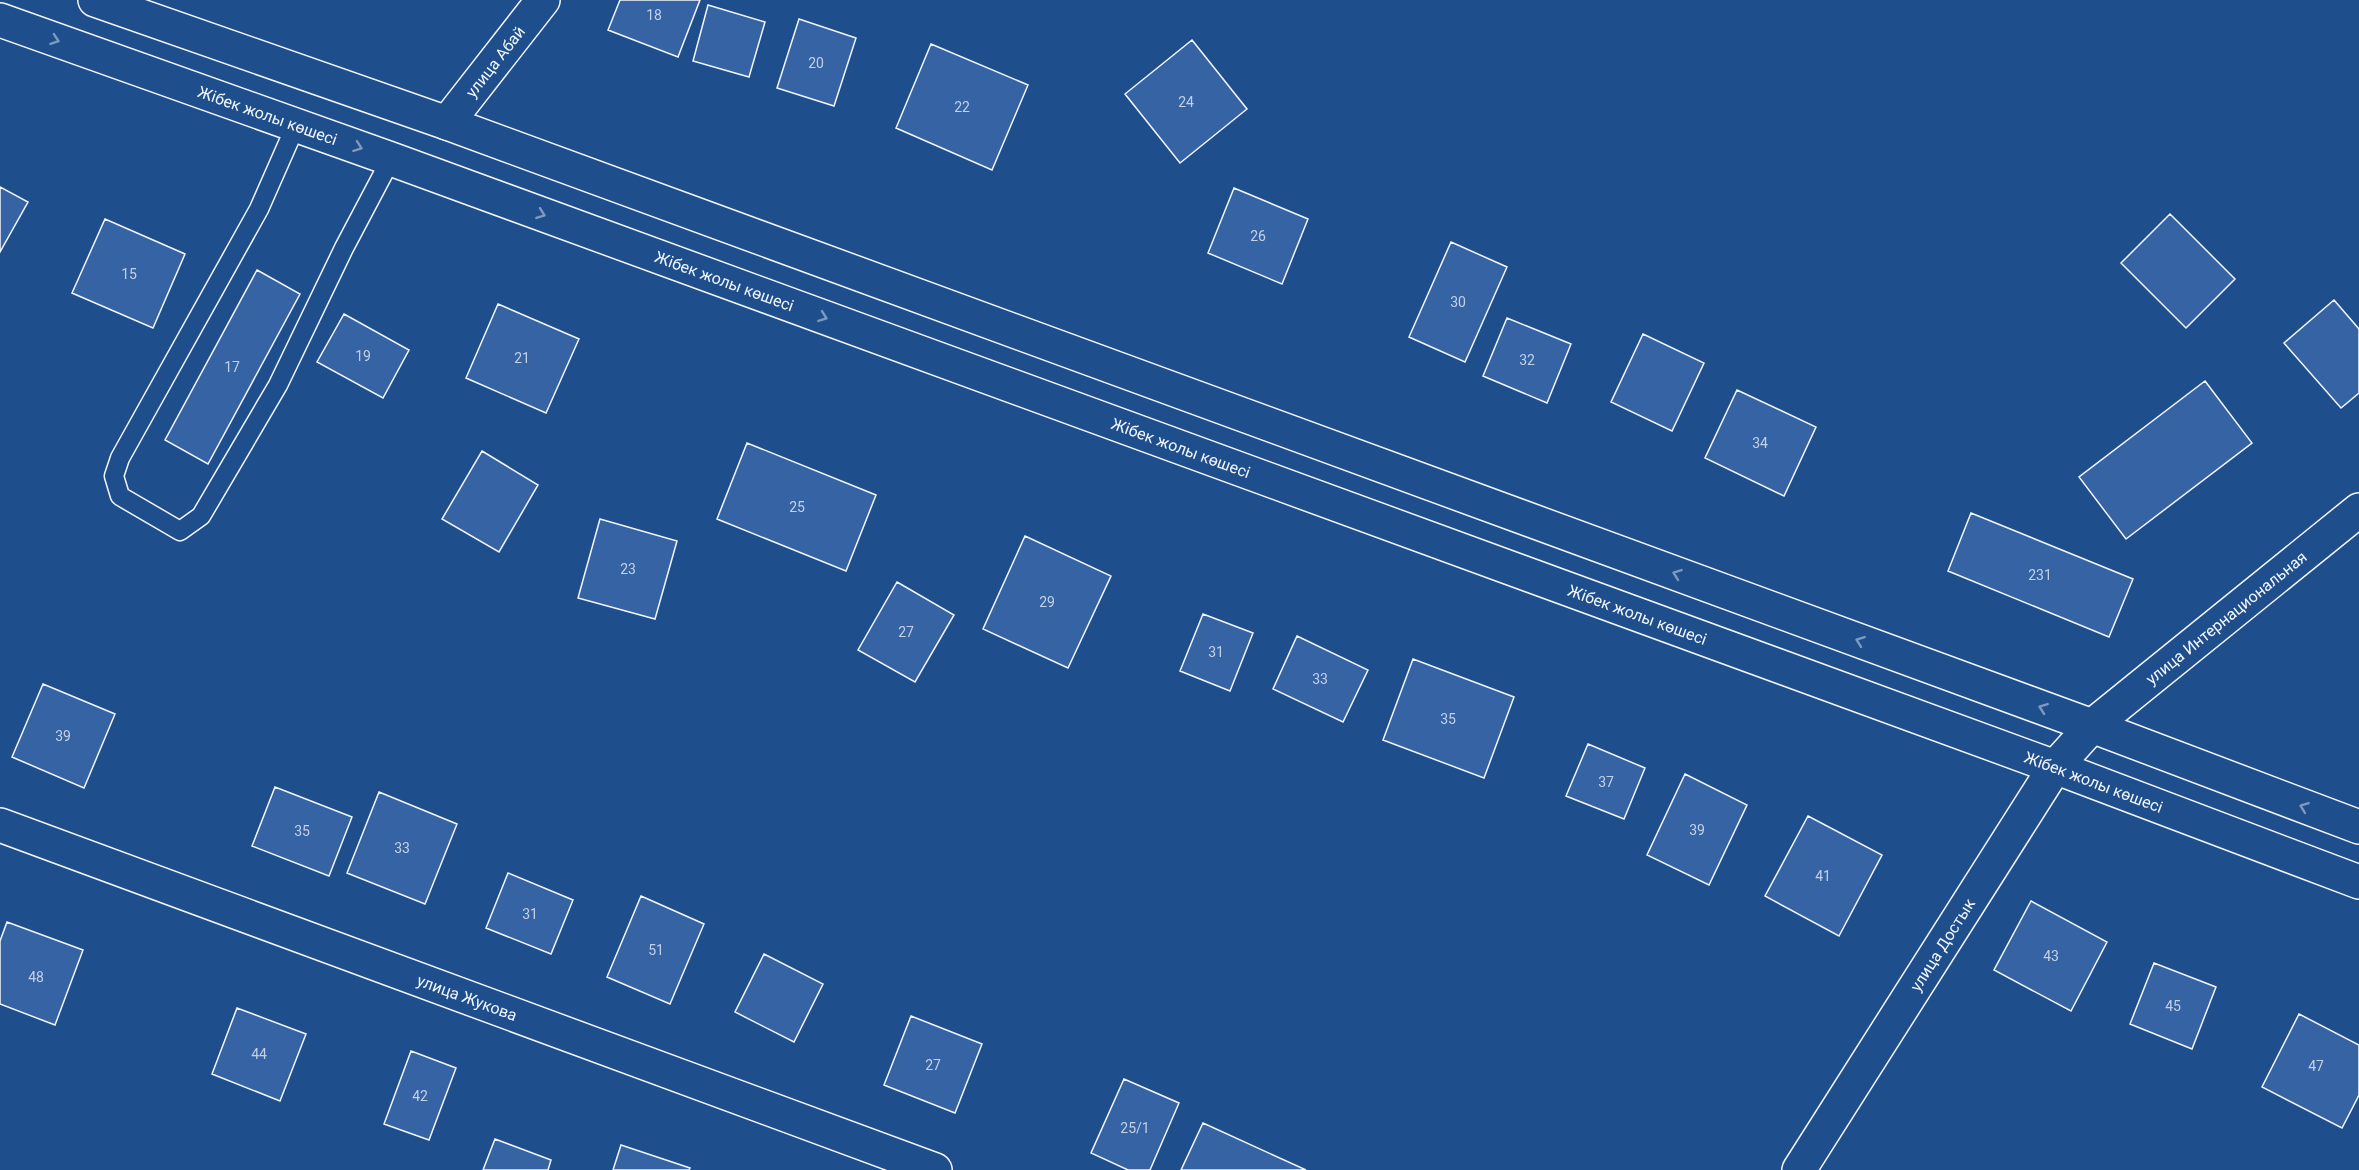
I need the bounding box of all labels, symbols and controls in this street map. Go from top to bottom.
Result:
house number: 18 [646,7,662,23]
street label: улица Абай [461,22,529,101]
one-way arrow [49,32,60,45]
house number: 20 [808,55,824,71]
street label: Жібек жолы көшесі [195,82,340,149]
house number: 24 [1178,94,1194,110]
house number: 22 [954,99,970,115]
one-way arrow [352,139,363,152]
one-way arrow [535,206,546,219]
house number: 26 [1250,228,1266,244]
street label: Жібек жолы көшесі [652,247,797,315]
house number: 15 [121,266,137,282]
house number: 30 [1450,294,1466,310]
one-way arrow [817,309,828,322]
house number: 19 [355,348,371,364]
house number: 21 [514,350,530,366]
house number: 32 [1519,352,1535,368]
house number: 17 [224,359,240,375]
street label: Жібек жолы көшесі [1109,414,1253,482]
house number: 34 [1752,435,1768,451]
house number: 25 [789,499,805,515]
street label: улица Интернациональная [2142,547,2310,688]
house number: 23 [620,561,636,577]
house number: 231 [2028,567,2052,583]
one-way arrow [1672,568,1683,581]
street label: Жібек жолы көшесі [1565,580,1709,648]
house number: 29 [1039,594,1055,610]
house number: 27 [898,624,914,640]
one-way arrow [1855,636,1866,648]
house number: 31 [1208,644,1224,660]
house number: 33 [1312,671,1328,687]
one-way arrow [2038,703,2049,716]
house number: 35 [1440,711,1456,727]
house number: 39 [55,728,71,744]
street label: Жібек жолы көшесі [2022,747,2166,816]
house number: 37 [1598,774,1614,790]
one-way arrow [2299,801,2310,814]
house number: 39 [1689,822,1705,838]
house number: 35 [294,823,310,839]
house number: 33 [394,840,410,856]
house number: 41 [1815,868,1831,884]
street label: улица Достык [1906,894,1979,995]
house number: 31 [522,906,538,922]
house number: 51 [648,942,664,958]
house number: 43 [2043,948,2059,964]
house number: 48 [28,969,44,985]
street label: улица Жукова [415,970,520,1025]
house number: 45 [2165,998,2181,1014]
house number: 44 [251,1046,267,1062]
house number: 27 [925,1057,941,1073]
house number: 47 [2308,1058,2324,1074]
house number: 42 [412,1088,428,1104]
house number: 25/1 [1120,1120,1150,1136]

